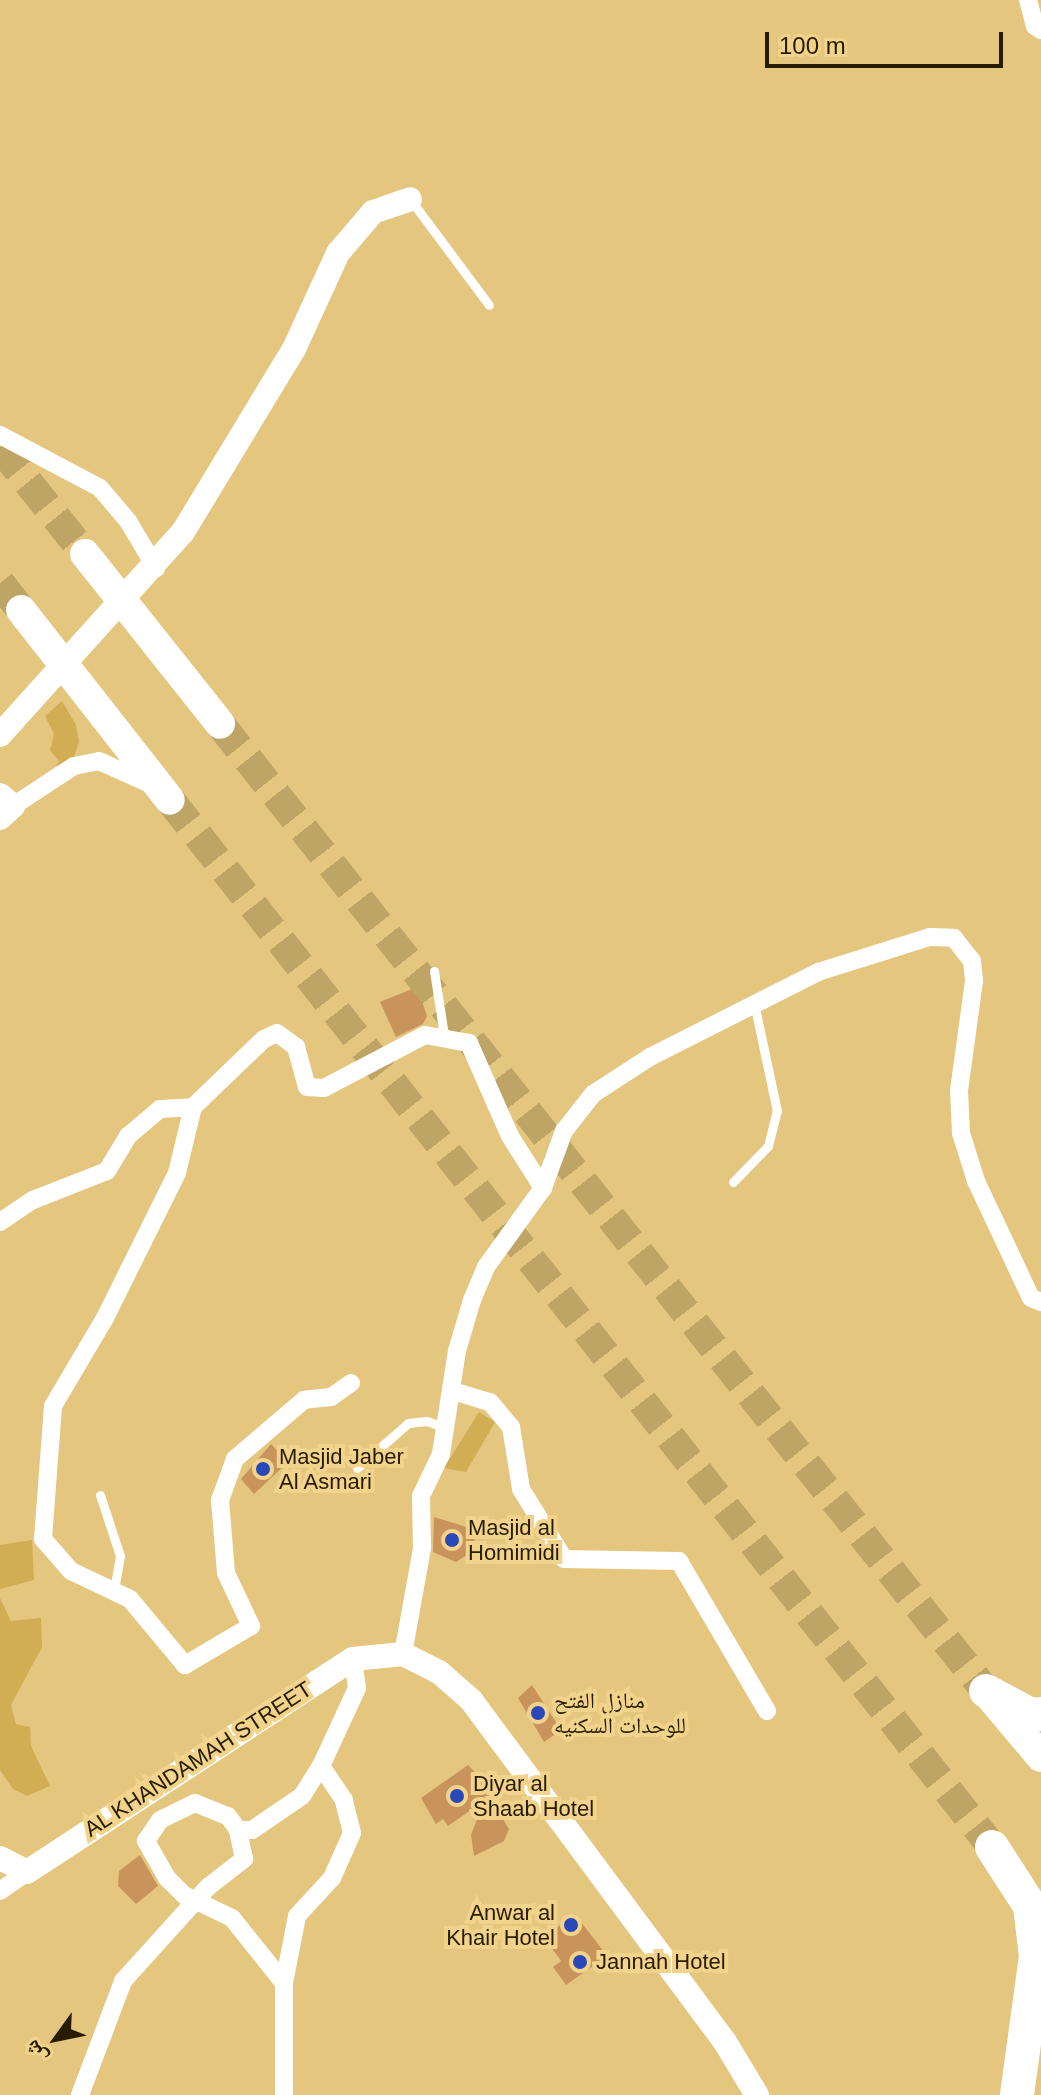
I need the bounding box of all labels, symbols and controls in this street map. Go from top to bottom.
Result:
scale bar [769,16,1007,66]
text: 100 m [779,32,846,59]
place label: Masjid Jaber Al Asmari [279,1443,404,1494]
marker: Masjid Jaber Al Asmari [254,1460,272,1478]
place label: Masjid al Homimidi [468,1514,560,1566]
marker: Masjid al Homimidi [443,1531,461,1549]
street label: AL KHANDAMAH STREET [79,1675,317,1843]
place label: منازل الفتح للوحدات السكنيه [554,1687,686,1738]
marker: منازل الفتح للوحدات السكنيه [529,1704,547,1722]
place label: Diyar al Shaab Hotel [473,1770,594,1822]
marker: Diyar al Shaab Hotel [448,1787,466,1805]
place label: Anwar al Khair Hotel [446,1899,555,1950]
marker: Anwar al Khair Hotel [562,1916,580,1934]
place label: Jannah Hotel [596,1949,726,1975]
marker: Jannah Hotel [571,1953,589,1971]
north arrow [16,1999,96,2079]
text: ش [19,2036,52,2069]

